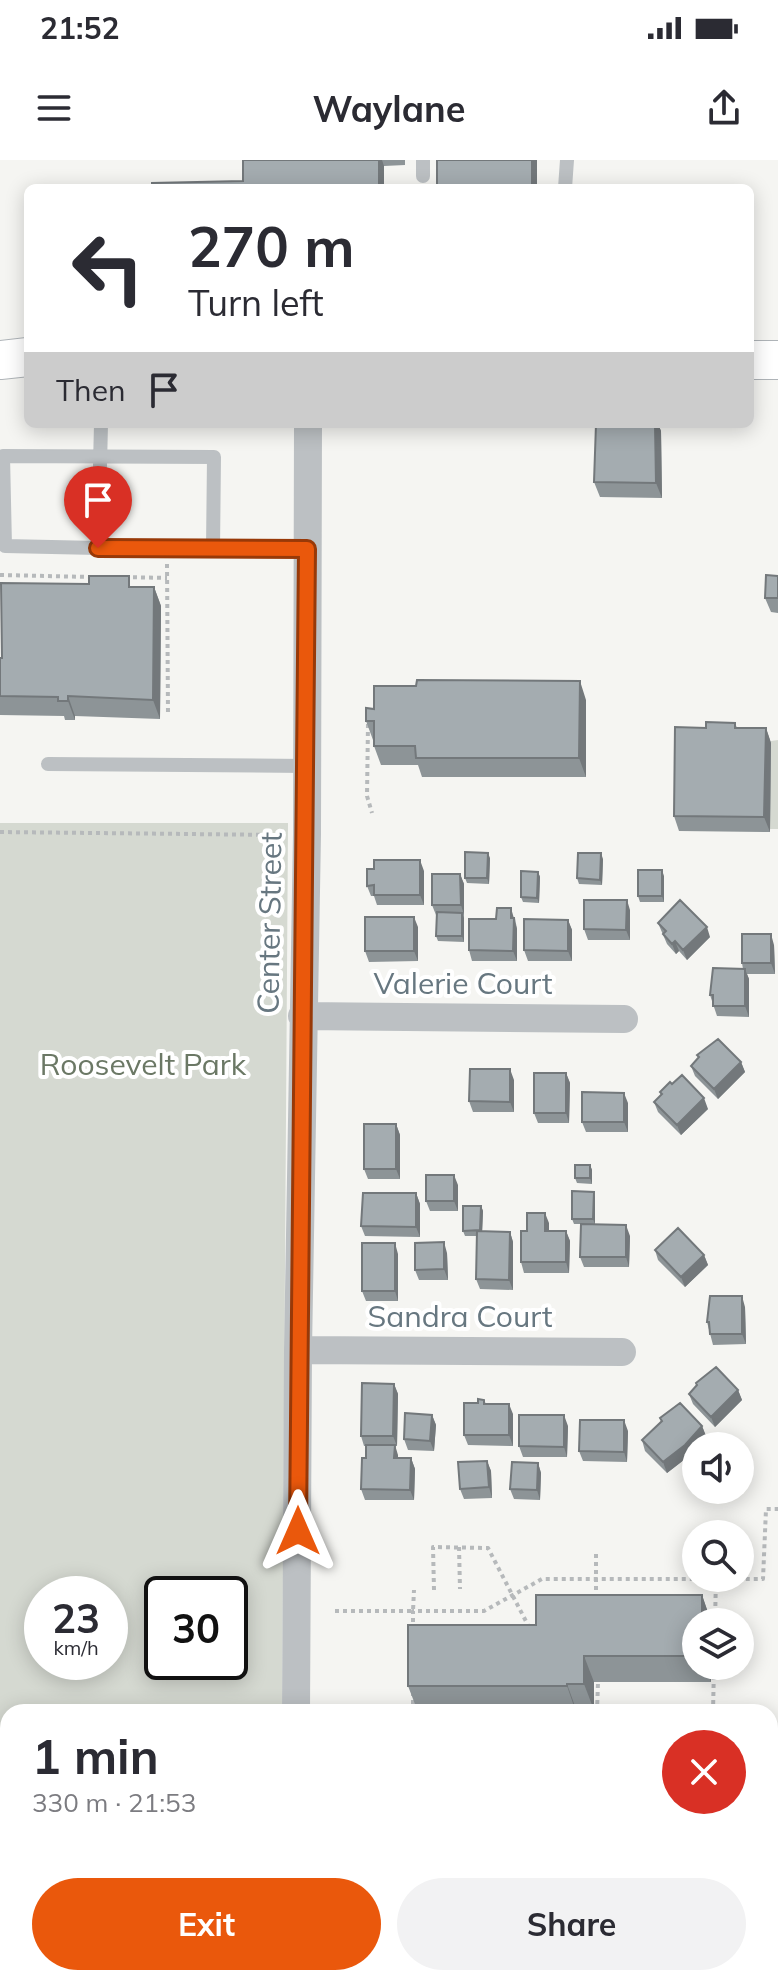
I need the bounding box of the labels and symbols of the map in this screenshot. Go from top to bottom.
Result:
pin [64,466,132,548]
street label: Center Street [248,832,290,1014]
street label: Valerie Court [374,964,552,1002]
park label: Roosevelt Park [40,1045,247,1083]
street label: Sandra Court [368,1297,552,1335]
position arrow [256,1489,340,1573]
speed limit sign: 30 [144,1576,248,1680]

